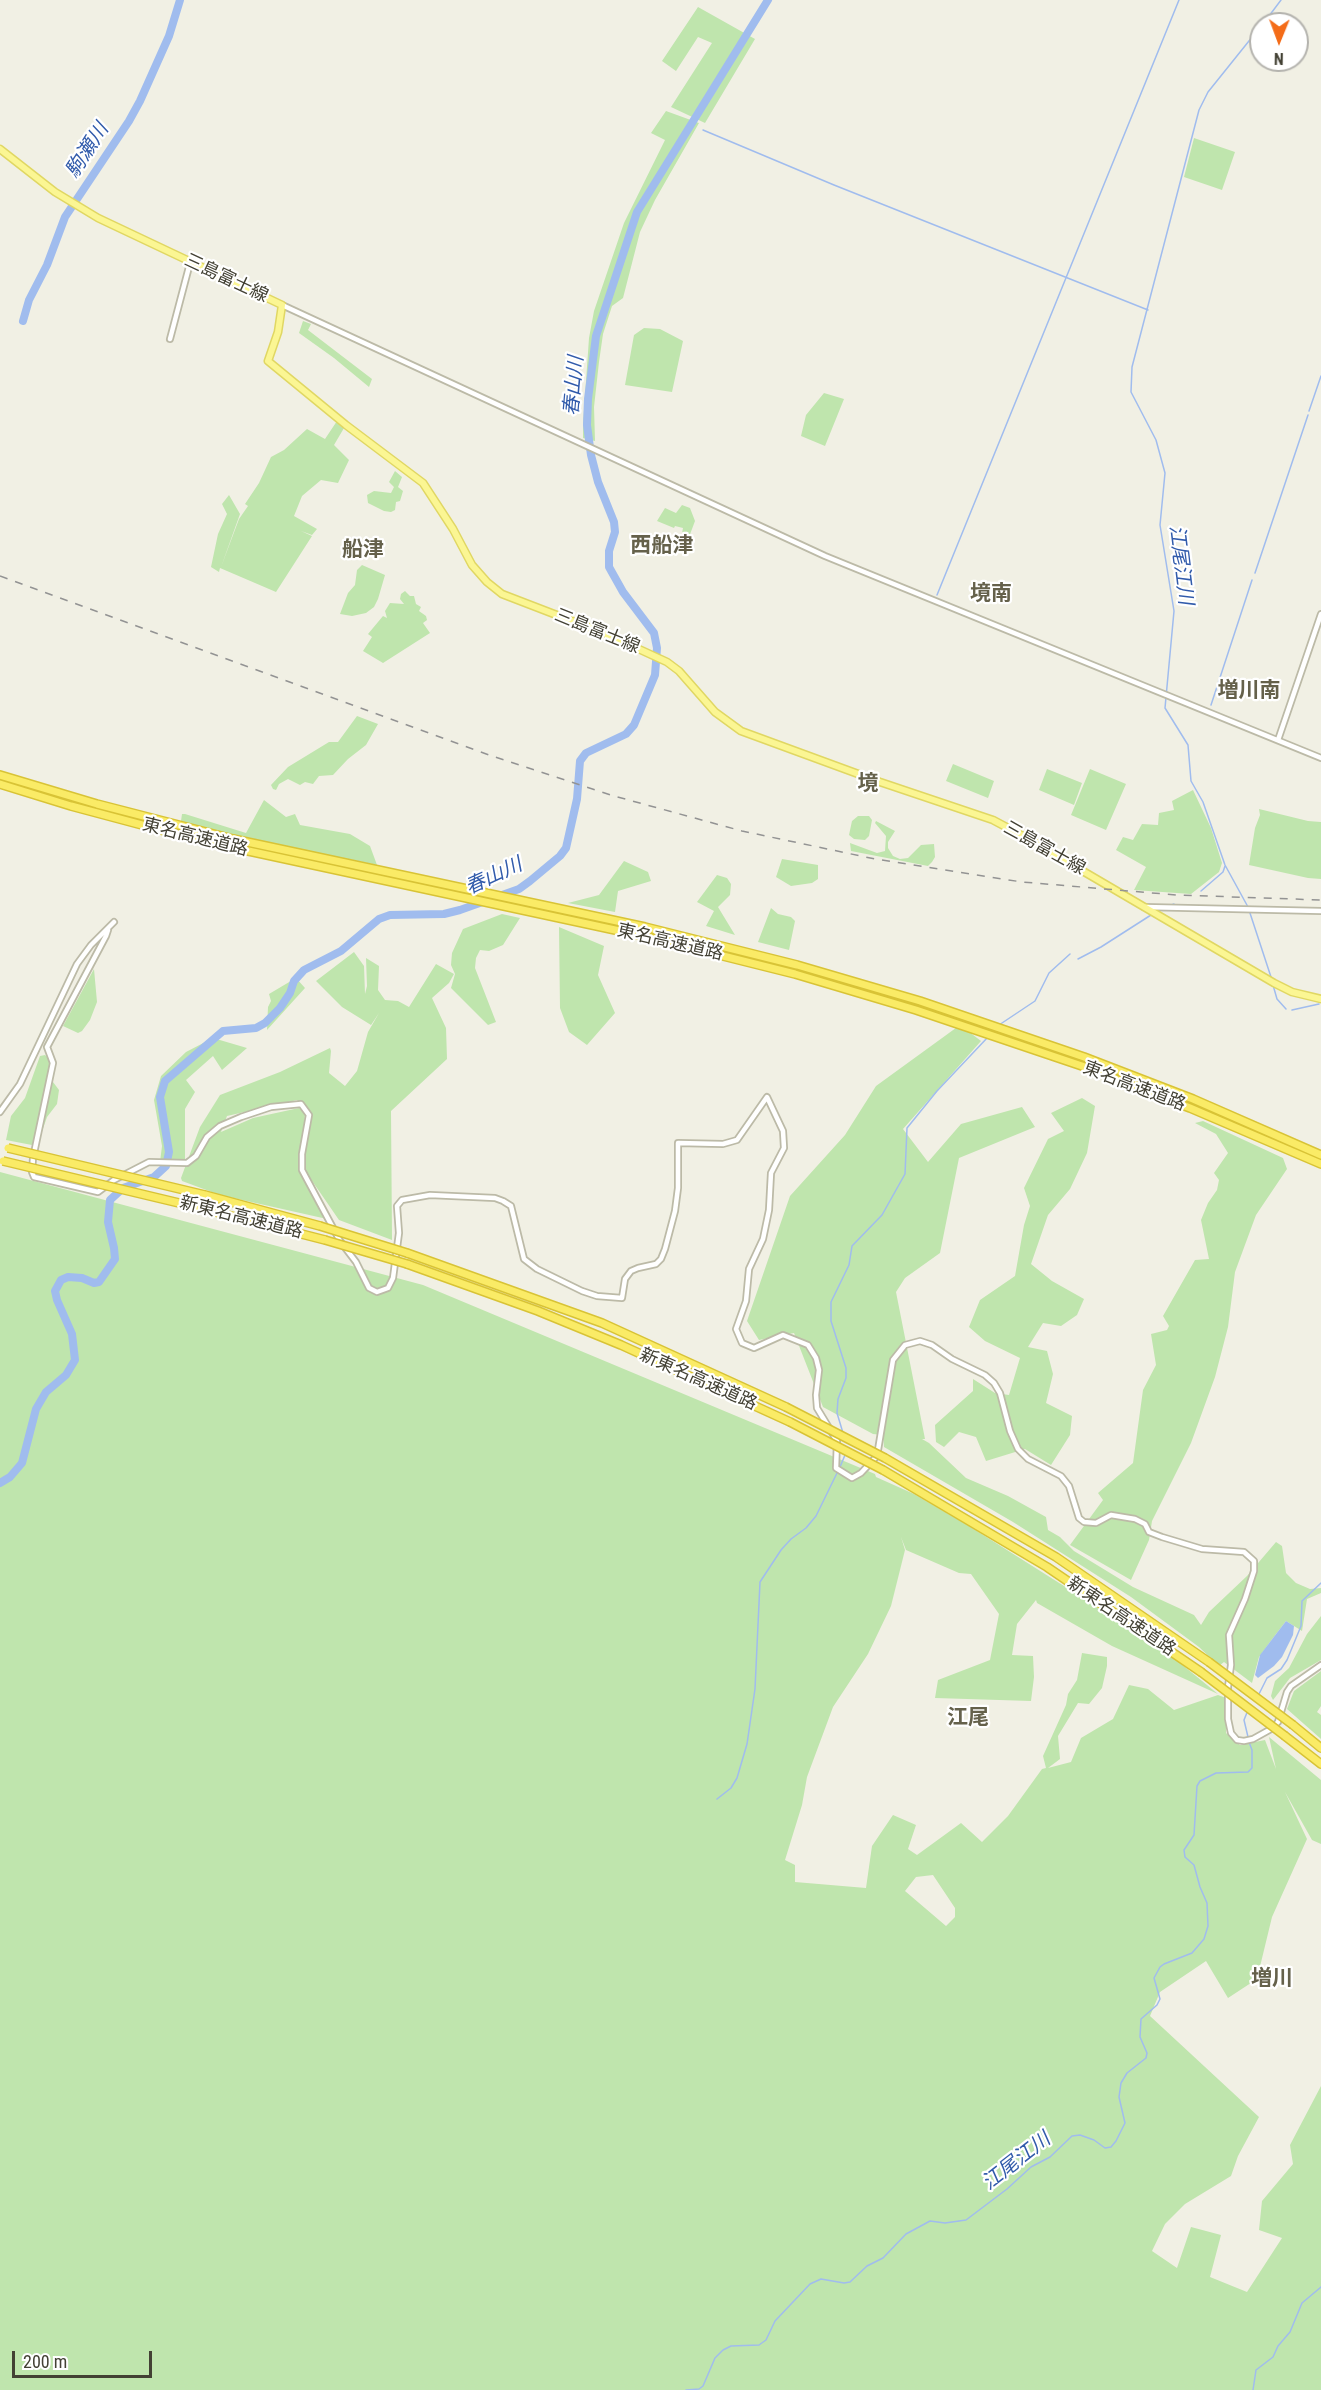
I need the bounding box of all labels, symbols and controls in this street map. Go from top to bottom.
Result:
north arrow [1249,12,1309,72]
text: N [1274,49,1284,68]
water label: 駒瀬川 [62,119,114,183]
street label: 三島富士線 [181,250,271,308]
water label: 春山川 [560,355,590,417]
water label: 江尾江川 [1163,524,1197,606]
district label: 西船津 [631,534,693,560]
district label: 船津 [342,538,384,564]
district label: 境南 [970,582,1012,608]
street label: 三島富士線 [551,605,643,659]
district label: 増川南 [1218,679,1280,705]
district label: 境 [858,772,878,798]
street label: 東名高速道路 [140,814,250,862]
street label: 三島富士線 [999,818,1089,880]
water label: 春山川 [462,853,526,901]
street label: 東名高速道路 [615,920,725,966]
street label: 東名高速道路 [1080,1058,1188,1116]
street label: 新東名高速道路 [177,1192,305,1244]
street label: 新東名高速道路 [636,1345,760,1415]
street label: 新東名高速道路 [1063,1573,1179,1661]
district label: 江尾 [947,1706,989,1732]
district label: 増川 [1251,1967,1293,1993]
water label: 江尾江川 [978,2128,1056,2196]
scale bar [15,2339,154,2377]
text: 200 m [23,2351,67,2372]

